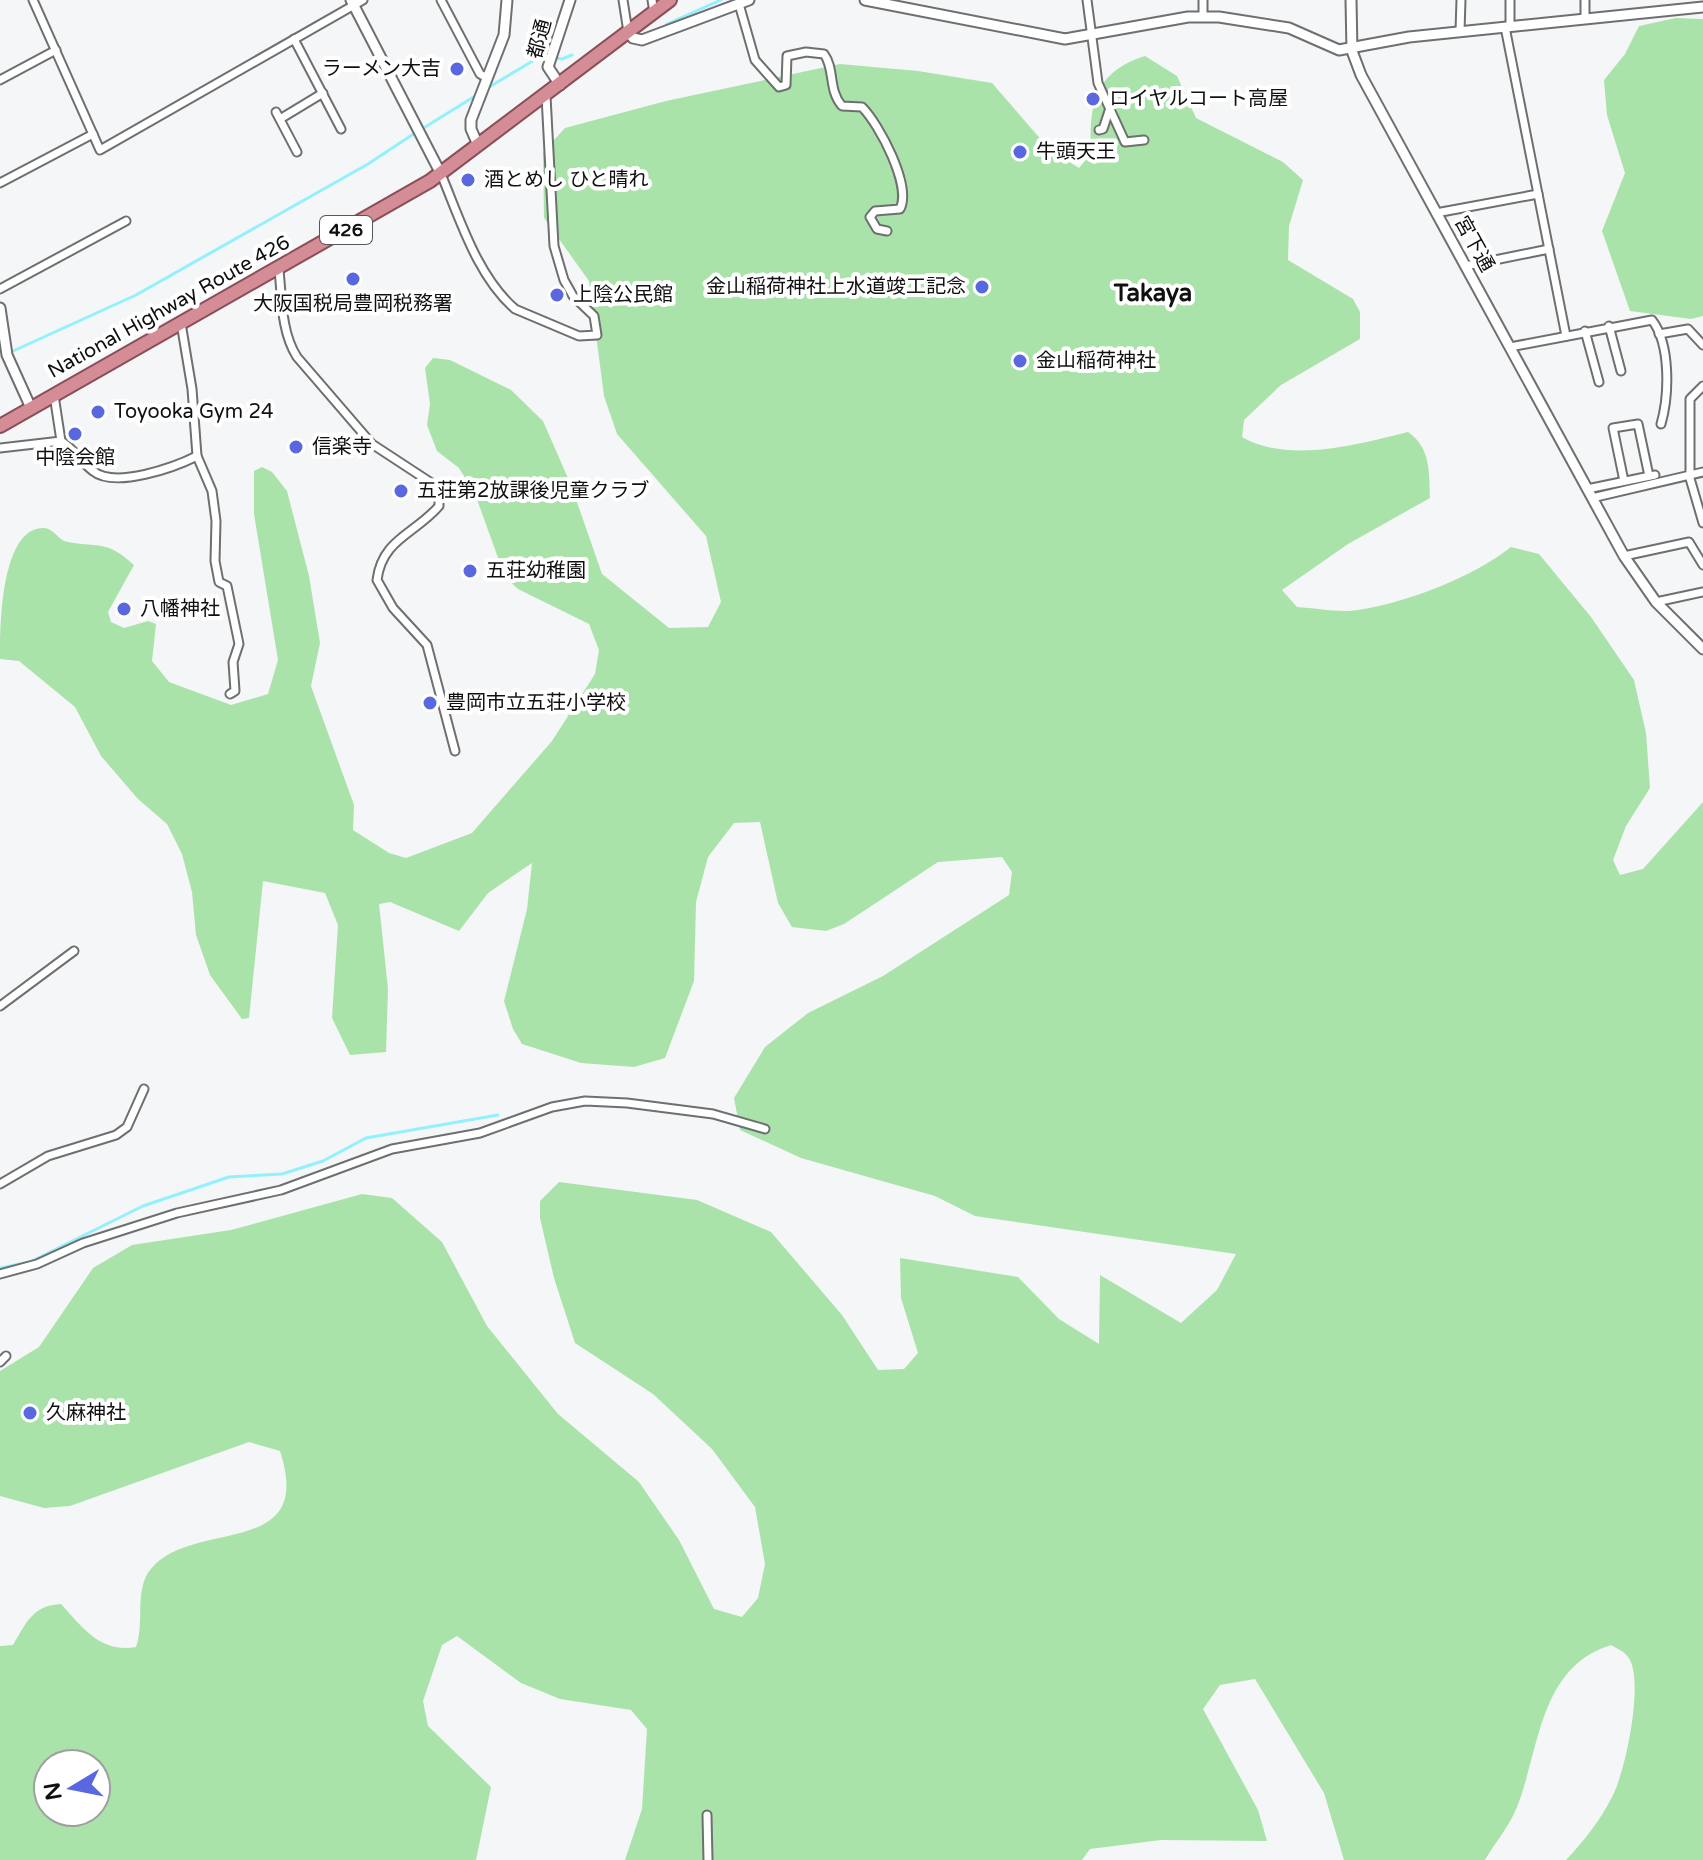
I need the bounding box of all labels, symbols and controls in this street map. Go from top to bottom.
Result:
street label: 都通 [523,17,557,61]
place label: ラーメン大吉 [322,57,441,81]
marker: ラーメン大吉 [448,60,466,78]
place label: ロイヤルコート高屋 [1109,87,1288,111]
marker: ロイヤルコート高屋 [1084,90,1102,108]
place label: 牛頭天王 [1036,140,1116,164]
marker: 牛頭天王 [1011,143,1029,161]
place label: 酒とめし ひと晴れ [484,168,649,192]
marker: 酒とめし ひと晴れ [459,171,477,189]
street label: 宮下通 [1449,212,1499,276]
road number: 426 [320,216,372,244]
street label: National Highway Route 426 [44,230,294,384]
marker: 大阪国税局豊岡税務署 [344,270,362,288]
place label: 金山稲荷神社上水道竣工記念 [706,275,966,299]
marker: 金山稲荷神社上水道竣工記念 [973,278,991,296]
district label: Takaya [1113,279,1192,308]
place label: 上陰公民館 [573,283,673,307]
marker: 上陰公民館 [548,286,566,304]
place label: 大阪国税局豊岡税務署 [253,292,453,316]
place label: 金山稲荷神社 [1036,349,1156,373]
marker: 金山稲荷神社 [1011,352,1029,370]
place label: Toyooka Gym 24 [114,400,274,424]
marker: Toyooka Gym 24 [89,403,107,421]
marker: 中陰会館 [66,425,84,443]
place label: 信楽寺 [312,435,372,459]
marker: 信楽寺 [287,438,305,456]
place label: 中陰会館 [35,446,115,470]
place label: 五荘第2放課後児童クラブ [417,479,650,503]
marker: 五荘第2放課後児童クラブ [392,482,410,500]
place label: 五荘幼稚園 [486,559,586,583]
marker: 五荘幼稚園 [461,562,479,580]
place label: 八幡神社 [140,597,220,621]
marker: 八幡神社 [115,600,133,618]
place label: 豊岡市立五荘小学校 [446,691,626,715]
marker: 豊岡市立五荘小学校 [421,694,439,712]
place label: 久麻神社 [46,1401,126,1425]
marker: 久麻神社 [21,1404,39,1422]
north arrow [32,1748,112,1828]
text: N [39,1780,68,1802]

